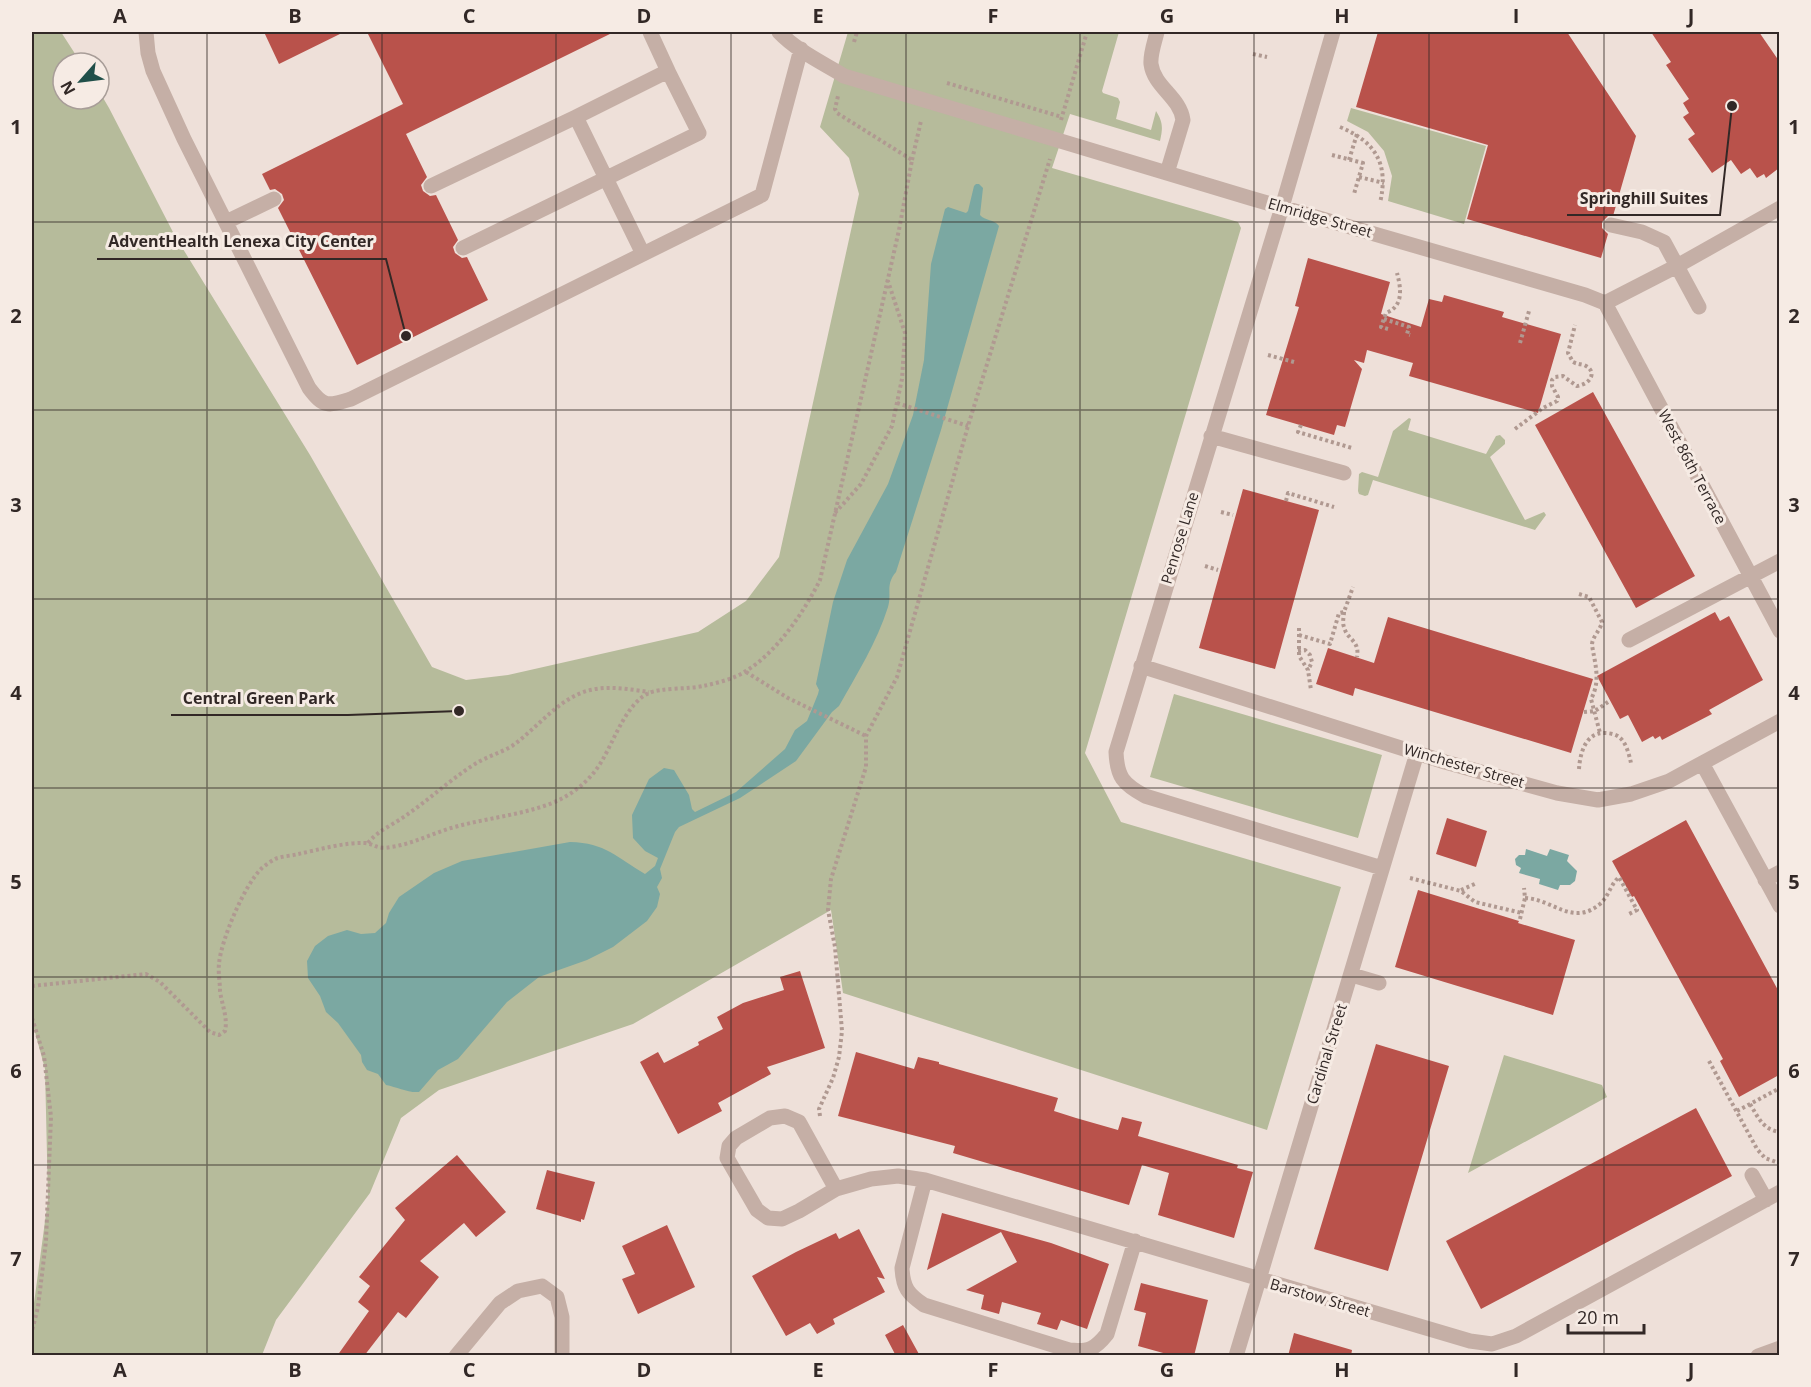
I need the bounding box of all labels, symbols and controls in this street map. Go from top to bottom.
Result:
text: A [113,2,127,29]
text: B [288,2,302,29]
text: C [463,2,476,29]
text: D [637,2,651,29]
text: E [812,2,824,29]
text: F [988,2,998,29]
text: G [1160,2,1174,29]
text: H [1334,2,1350,29]
text: I [1513,2,1519,29]
text: J [1686,2,1694,29]
north arrow [51,51,111,111]
text: N [55,77,81,99]
text: 1 [10,113,22,140]
text: 1 [1788,113,1800,140]
callout: Springhill Suites [1567,181,1720,215]
text: Springhill Suites [1580,187,1708,209]
street label: Elmridge Street [1266,193,1375,241]
callout: AdventHealth Lenexa City Center [97,225,386,259]
text: AdventHealth Lenexa City Center [108,230,374,252]
text: 2 [10,302,22,329]
text: 2 [1788,302,1800,329]
street label: West 86th Terrace [1654,406,1732,527]
street label: Penrose Lane [1156,489,1203,586]
text: 3 [10,491,22,518]
text: 3 [1788,491,1800,518]
text: 4 [10,679,22,706]
text: 4 [1788,679,1800,706]
callout: Central Green Park [171,681,348,715]
text: Central Green Park [183,687,335,709]
street label: Winchester Street [1402,738,1527,792]
text: 5 [10,868,22,895]
text: 5 [1788,868,1800,895]
street label: Cardinal Street [1301,1001,1351,1106]
text: 6 [10,1057,22,1084]
text: 6 [1788,1057,1800,1084]
text: 7 [10,1245,22,1272]
text: 7 [1788,1245,1800,1272]
street label: Barstow Street [1268,1273,1373,1321]
scale bar [1568,1297,1644,1335]
text: 20 m [1577,1305,1619,1329]
text: A [113,1356,127,1383]
text: B [288,1356,302,1383]
text: C [463,1356,476,1383]
text: D [637,1356,651,1383]
text: E [812,1356,824,1383]
text: F [988,1356,998,1383]
text: G [1160,1356,1174,1383]
text: H [1334,1356,1350,1383]
text: I [1513,1356,1519,1383]
text: J [1686,1356,1694,1383]

